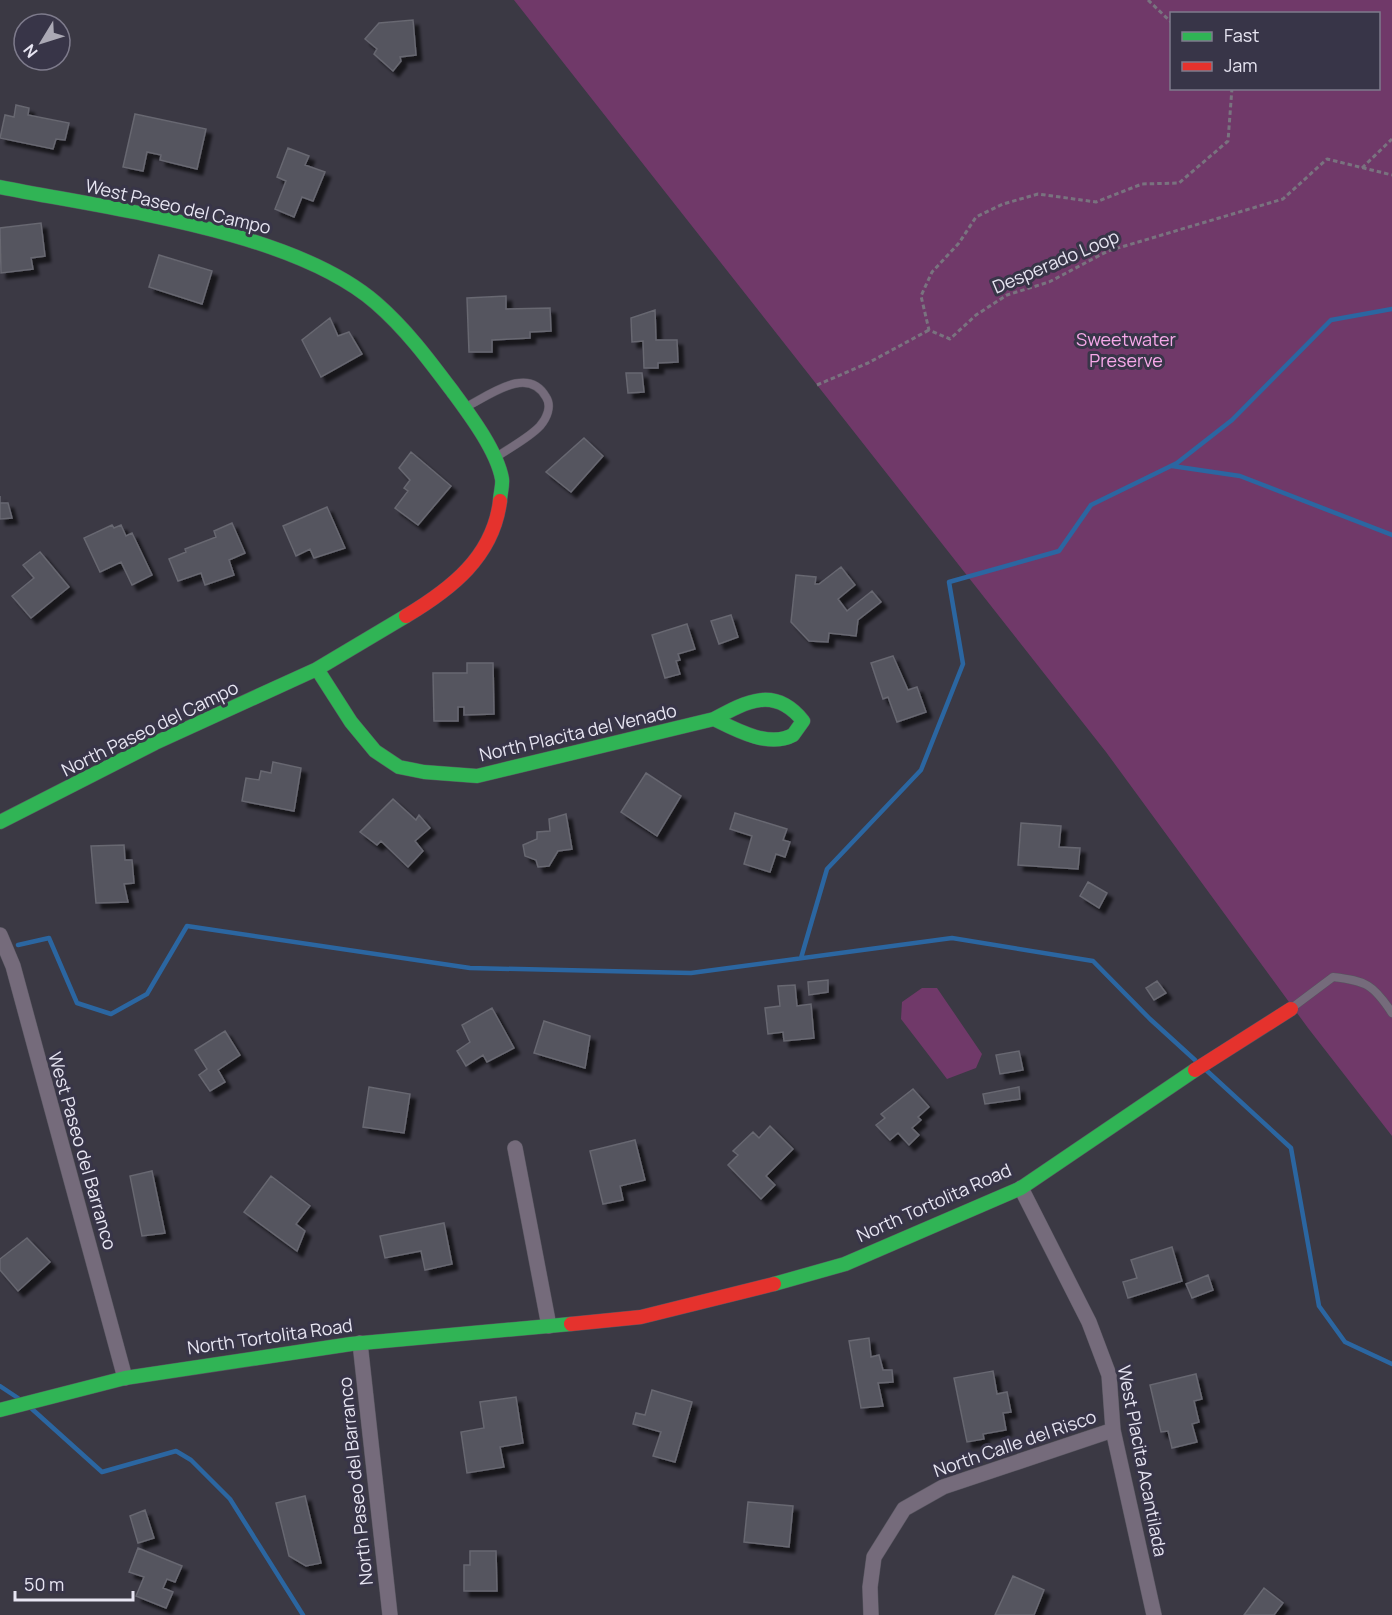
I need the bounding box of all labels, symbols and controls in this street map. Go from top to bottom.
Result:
north arrow [12,12,72,72]
legend [1170,12,1380,90]
text: Fast [1224,23,1259,47]
text: N [18,40,42,63]
text: Jam [1224,53,1258,77]
street label: West Paseo del Campo [83,173,273,239]
street label: Desperado Loop [989,224,1123,299]
park label: Sweetwater Preserve [1076,327,1176,372]
street label: North Paseo del Campo [57,675,242,781]
street label: North Placita del Venado [477,698,679,766]
street label: West Paseo del Barranco [43,1049,123,1252]
street label: North Tortolita Road [853,1157,1015,1247]
street label: North Tortolita Road [186,1313,354,1359]
street label: West Placita Acantilada [1113,1363,1173,1559]
street label: North Paseo del Barranco [332,1376,378,1586]
street label: North Calle del Risco [930,1404,1099,1482]
scale bar [15,1564,134,1602]
text: 50 m [24,1572,64,1596]

